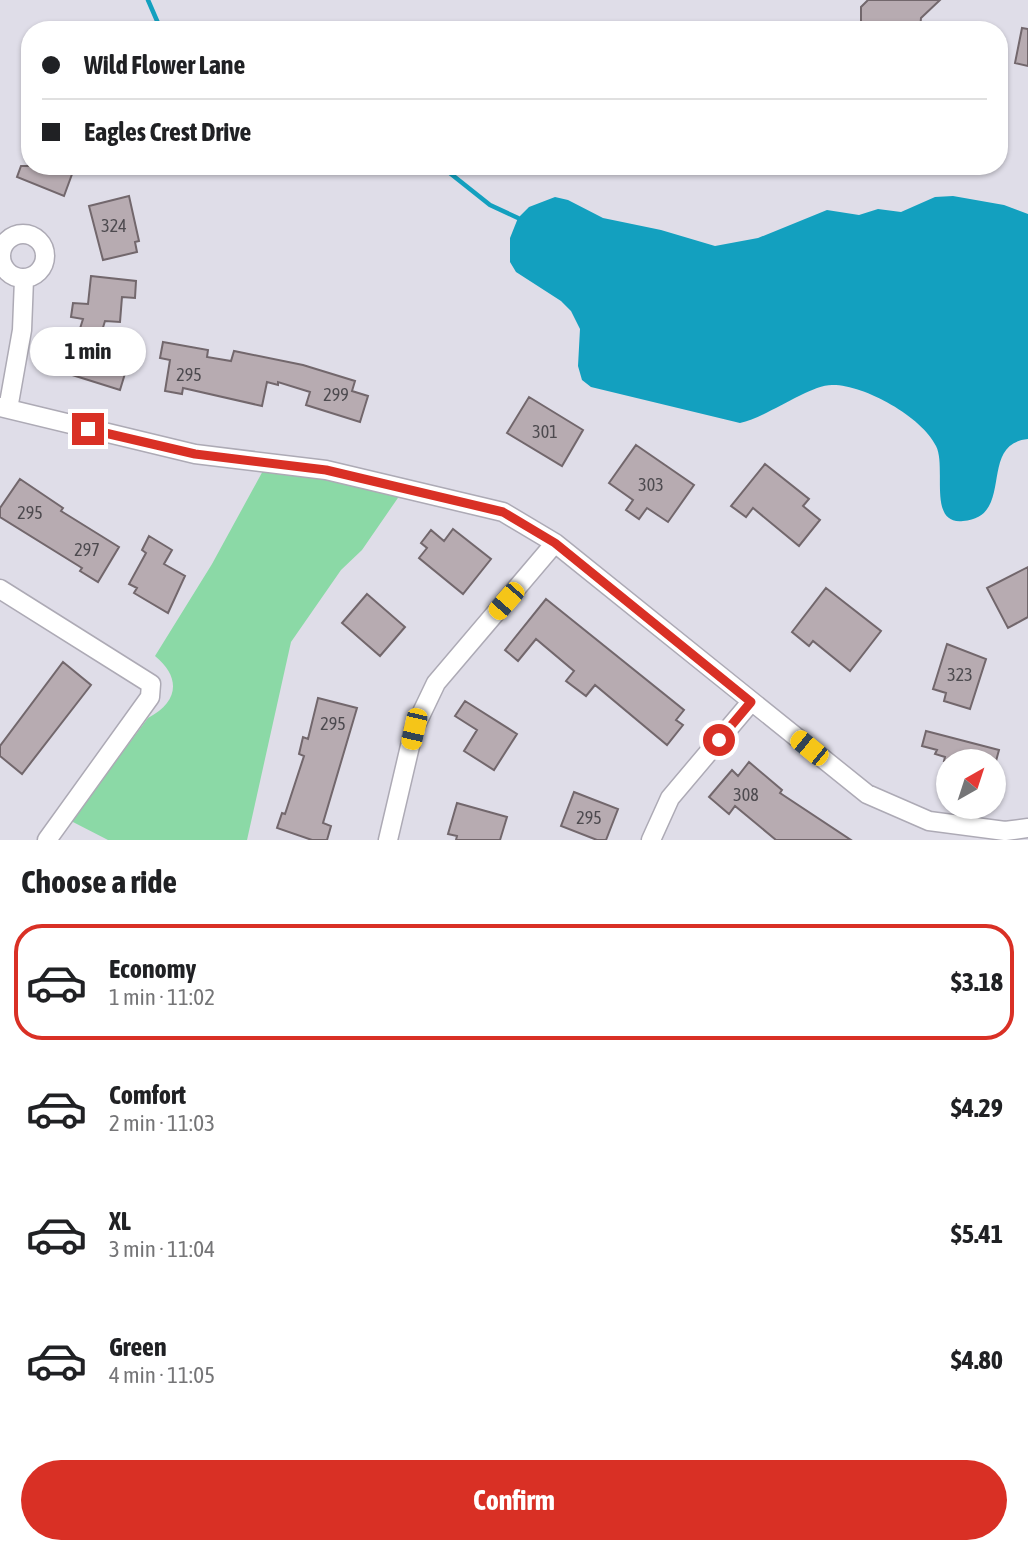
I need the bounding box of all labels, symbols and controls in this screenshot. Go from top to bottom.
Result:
text: Wild Flower Lane [84,50,245,80]
text: Eagles Crest Drive [84,117,251,147]
house number: 324 [101,215,127,236]
callout: 1 min [30,328,146,376]
text: 1 min [65,338,111,364]
house number: 295 [176,364,202,385]
house number: 299 [323,384,349,405]
route end [72,413,104,445]
house number: 301 [532,421,558,442]
house number: 303 [638,474,664,495]
house number: 295 [17,502,43,523]
house number: 297 [74,539,100,560]
car [485,578,528,624]
house number: 323 [947,664,973,685]
car [400,706,429,752]
house number: 295 [320,713,346,734]
route start [703,724,735,756]
car [787,727,832,769]
north arrow [936,749,1006,819]
map controls [936,749,1006,819]
house number: 308 [733,784,759,805]
house number: 295 [576,807,602,828]
text: Choose a ride [21,863,177,900]
icon: car [25,951,88,1014]
text: Economy [109,954,196,984]
text: $3.18 [951,967,1003,997]
text: 1 min · 11:02 [109,984,215,1010]
icon: car [25,1077,88,1140]
text: Comfort [109,1080,186,1110]
text: $4.29 [951,1093,1003,1123]
text: 2 min · 11:03 [109,1110,215,1136]
icon: car [25,1203,88,1266]
text: XL [109,1206,131,1236]
text: $5.41 [951,1219,1003,1249]
text: 3 min · 11:04 [109,1236,215,1262]
icon: car [25,1329,88,1392]
text: Green [109,1332,167,1362]
text: $4.80 [951,1345,1003,1375]
text: 4 min · 11:05 [109,1362,215,1388]
button: Confirm [21,1460,1007,1540]

